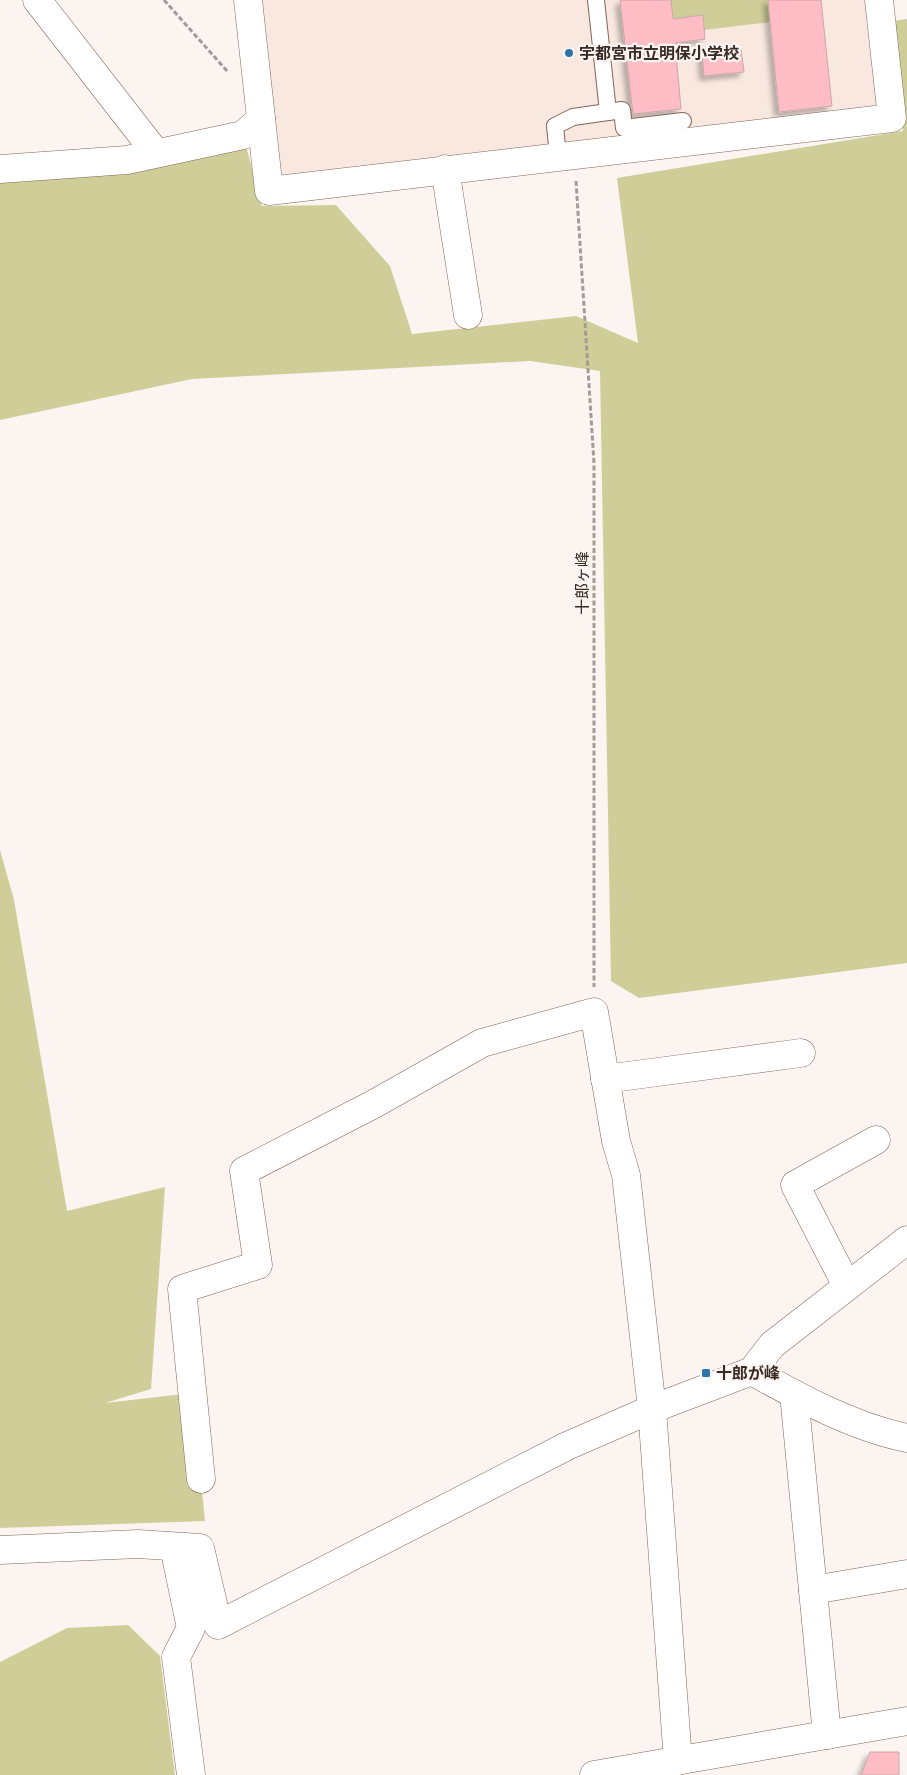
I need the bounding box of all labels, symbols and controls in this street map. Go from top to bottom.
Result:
place label: 宇都宮市立明保小学校 [579,43,739,64]
marker: 宇都宮市立明保小学校 [563,47,575,59]
street label: 十郎ヶ峰 [572,551,593,615]
place label: 十郎が峰 [716,1363,780,1384]
marker: 十郎が峰 [700,1367,712,1379]

